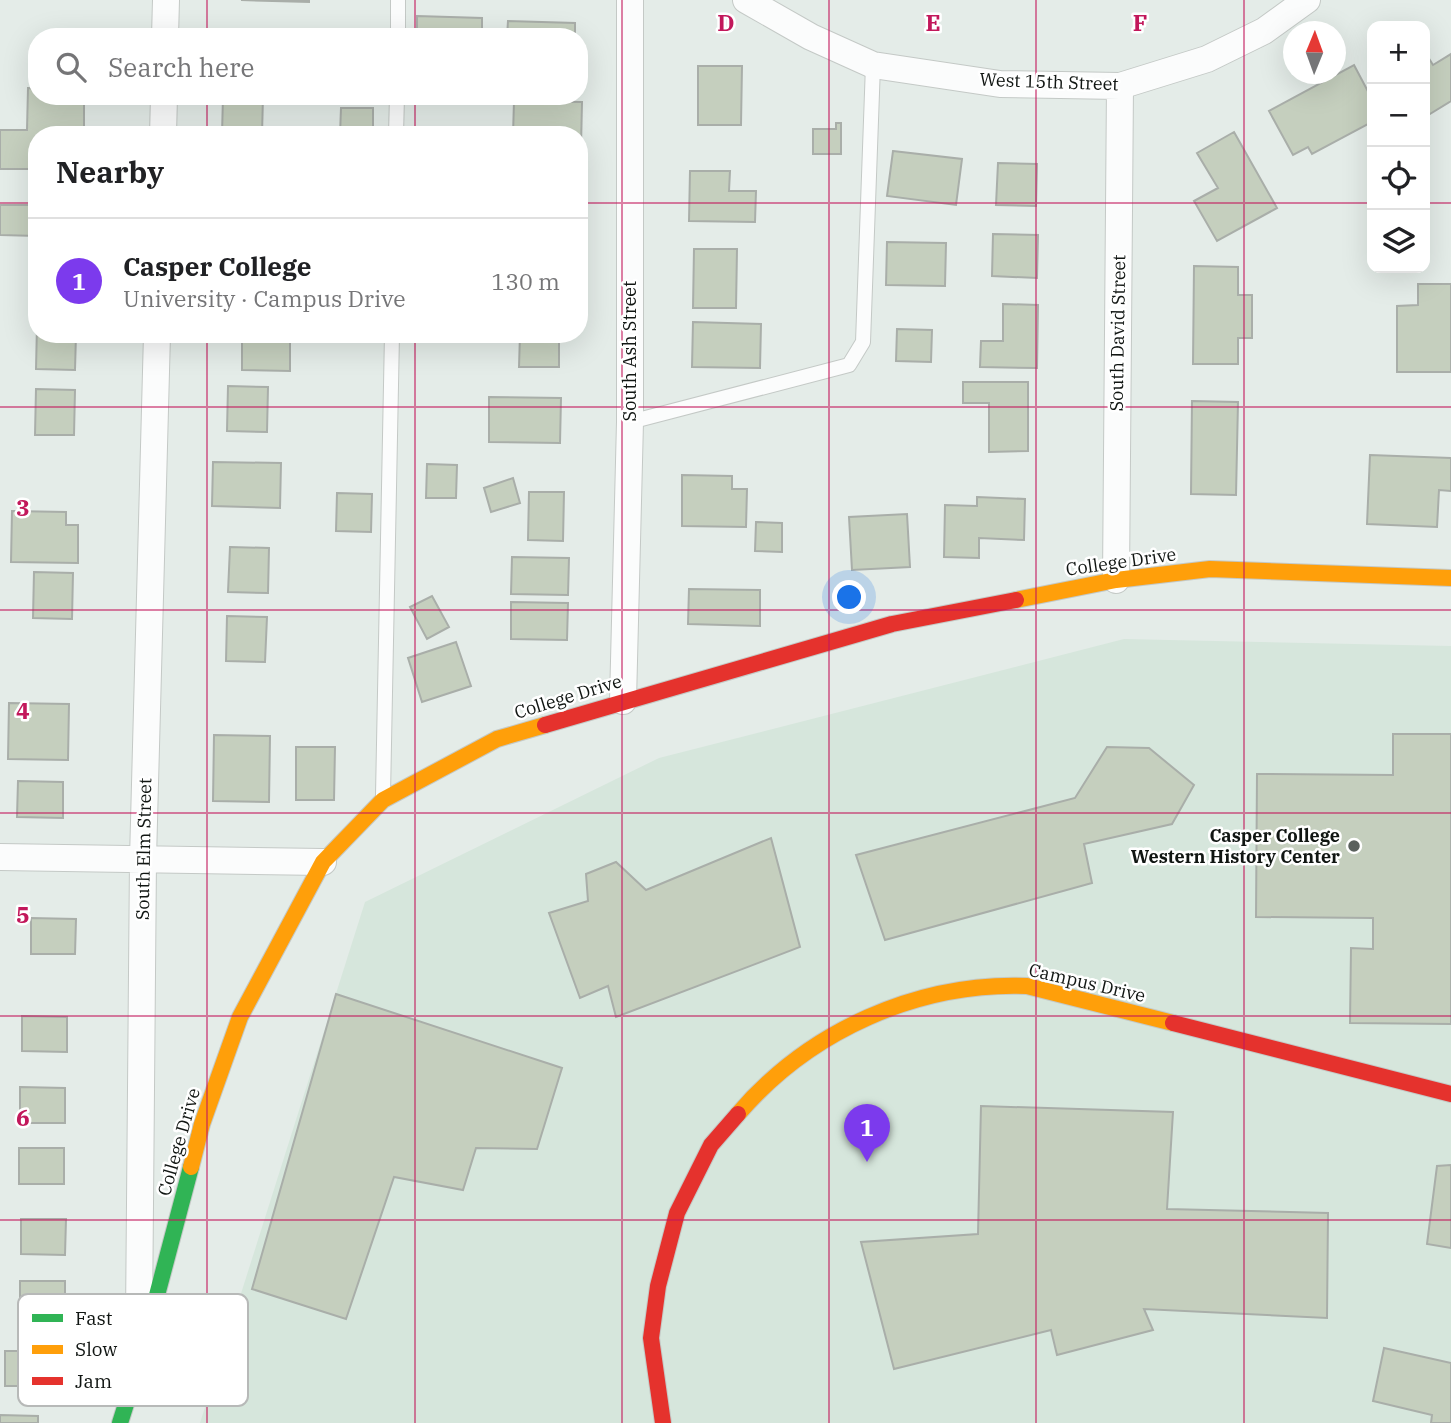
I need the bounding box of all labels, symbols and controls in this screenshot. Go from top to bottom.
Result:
text: D [717,7,735,37]
text: E [925,7,941,37]
text: F [1133,7,1147,37]
north arrow [1283,21,1346,84]
map controls [1367,21,1430,273]
button: + [1367,21,1430,84]
search box [28,28,588,105]
icon: search [52,48,90,86]
text: Search here [108,50,254,84]
street label: West 15th Street [979,68,1119,95]
button: − [1367,84,1430,147]
button: locate [1367,147,1430,210]
text: Nearby [56,152,164,191]
button: layers [1367,210,1430,273]
text: Casper College [123,249,311,283]
street label: South David Street [1105,254,1130,412]
text: 1 [72,266,86,296]
text: 130 m [491,266,560,296]
street label: South Ash Street [618,281,641,421]
text: University · Campus Drive [123,283,406,313]
text: 3 [16,492,30,522]
street label: College Drive [1064,542,1178,581]
your location [832,580,866,614]
street label: College Drive [511,669,624,724]
text: 4 [16,695,30,725]
street label: South Elm Street [131,778,156,920]
place label: Casper College Western History Center [1131,824,1340,868]
marker: Casper College Western History Center [1346,838,1362,854]
text: 5 [16,899,30,929]
street label: Campus Drive [1027,958,1148,1007]
street label: College Drive [152,1085,205,1198]
text: 6 [16,1102,30,1132]
pin: 1 [844,1104,890,1162]
legend [18,1294,248,1406]
text: Fast [75,1306,113,1330]
text: Slow [75,1337,117,1361]
text: Jam [75,1369,112,1393]

